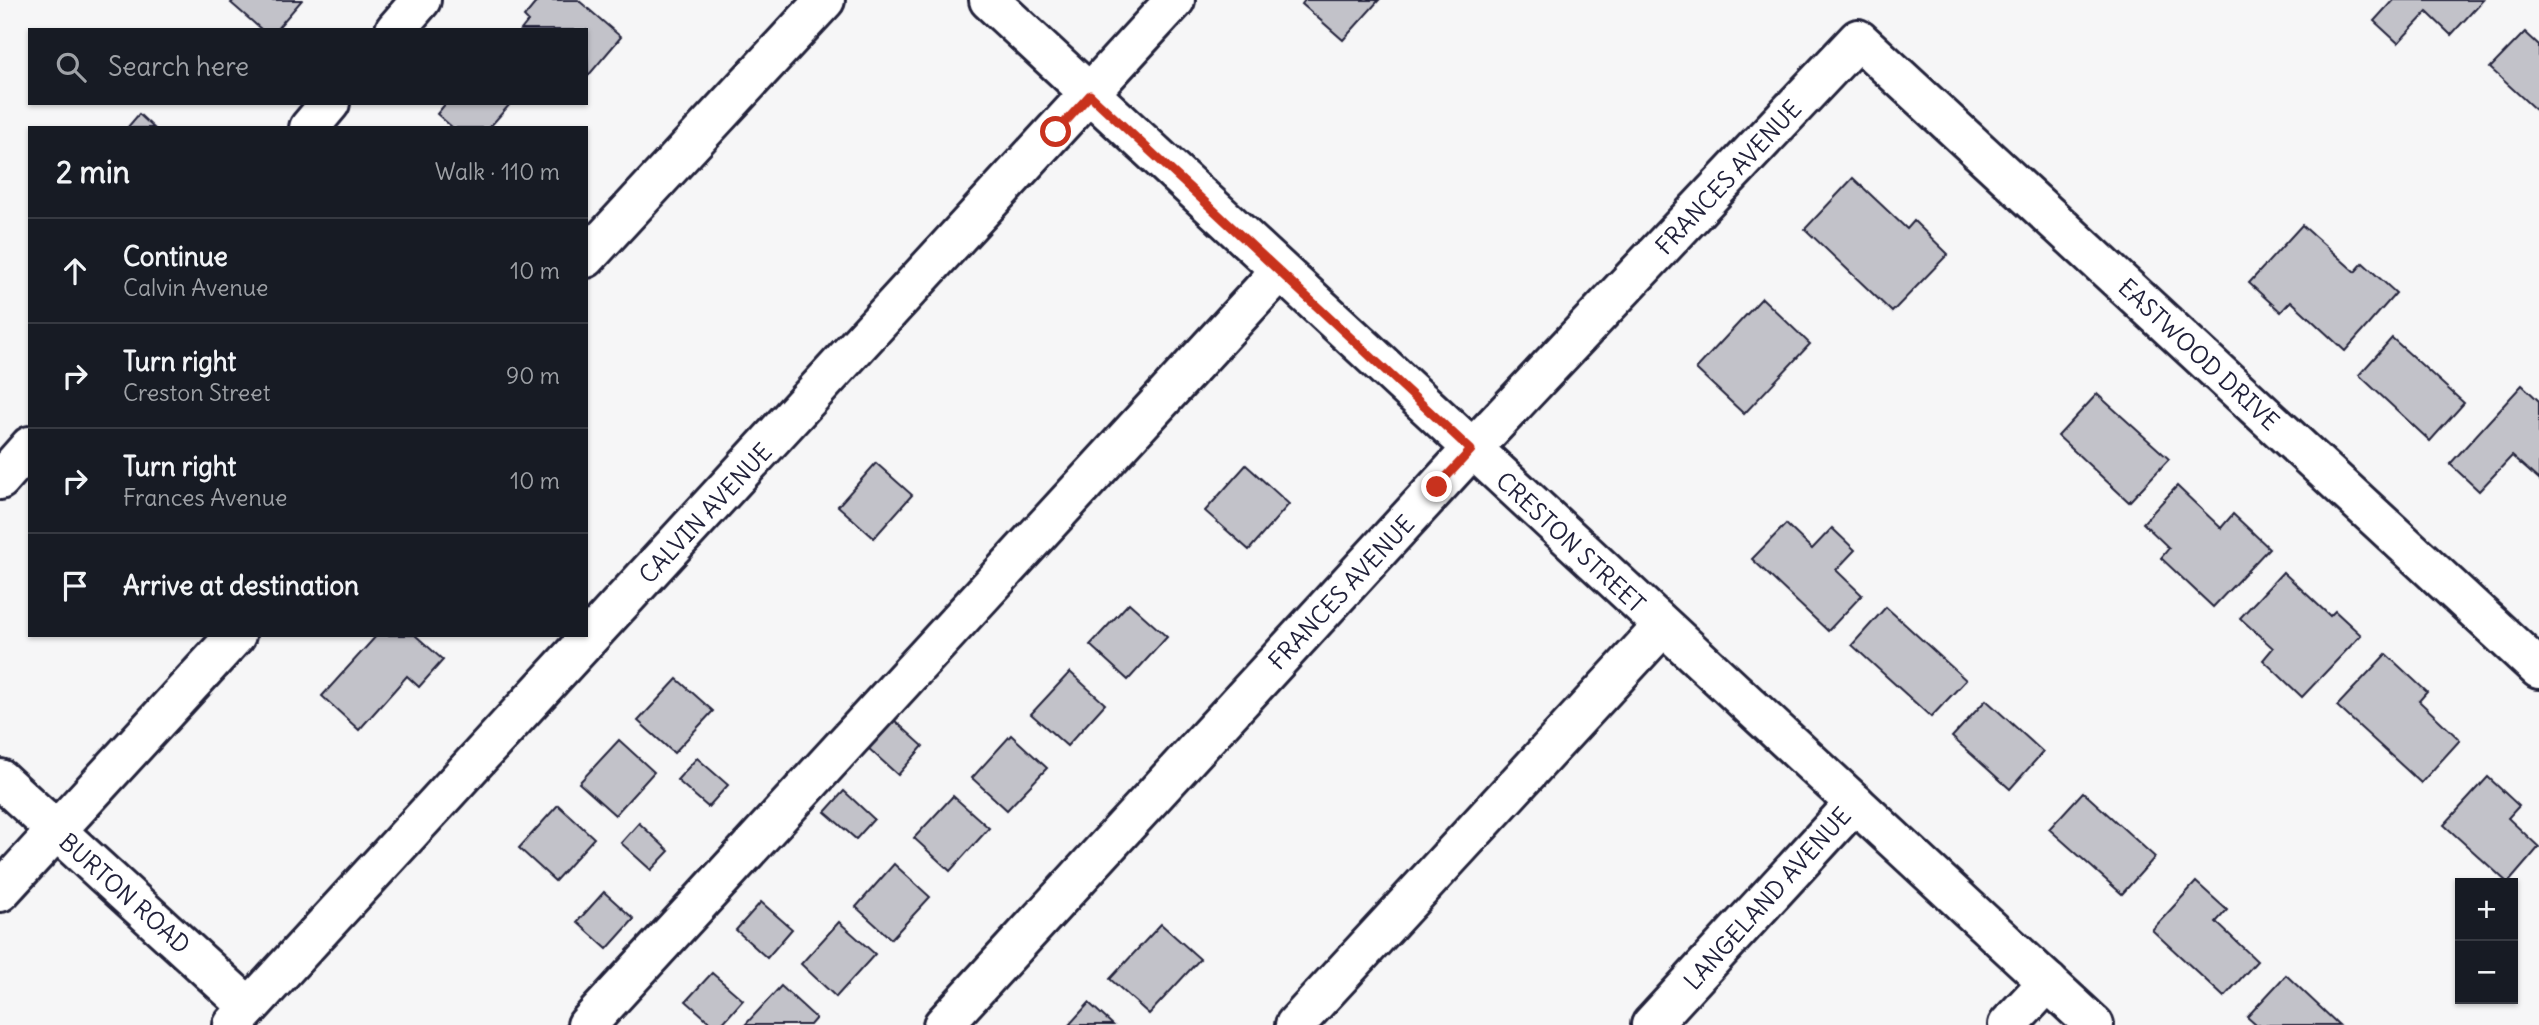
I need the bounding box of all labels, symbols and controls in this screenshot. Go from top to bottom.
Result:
search box [28,28,588,105]
icon: search [52,48,90,86]
text: Search here [108,50,249,83]
street label: FRANCES AVENUE [1649,94,1807,260]
route start [1040,116,1071,147]
text: 2 min [56,153,130,191]
text: Walk · 110 m [435,157,560,186]
text: Continue [123,240,228,273]
icon: ahead [56,252,94,290]
text: 10 m [510,256,560,285]
street label: EASTWOOD DRIVE [2112,272,2286,436]
text: Calvin Avenue [123,273,268,302]
text: Turn right [123,345,236,378]
icon: right [56,357,94,395]
text: 90 m [506,361,560,390]
text: Creston Street [123,378,270,407]
street label: CALVIN AVENUE [632,437,778,589]
text: Turn right [123,450,236,483]
icon: right [56,462,94,500]
street label: CRESTON STREET [1490,465,1652,619]
text: 10 m [510,466,560,495]
route end [1421,471,1452,502]
text: Frances Avenue [123,483,287,512]
street label: FRANCES AVENUE [1262,509,1420,675]
icon: arrive [56,567,94,605]
text: Arrive at destination [123,569,359,602]
street label: LANGELAND AVENUE [1677,801,1857,995]
street label: BURTON ROAD [53,826,197,960]
map controls [2455,878,2518,1004]
button: + [2455,878,2518,941]
button: − [2455,941,2518,1004]

